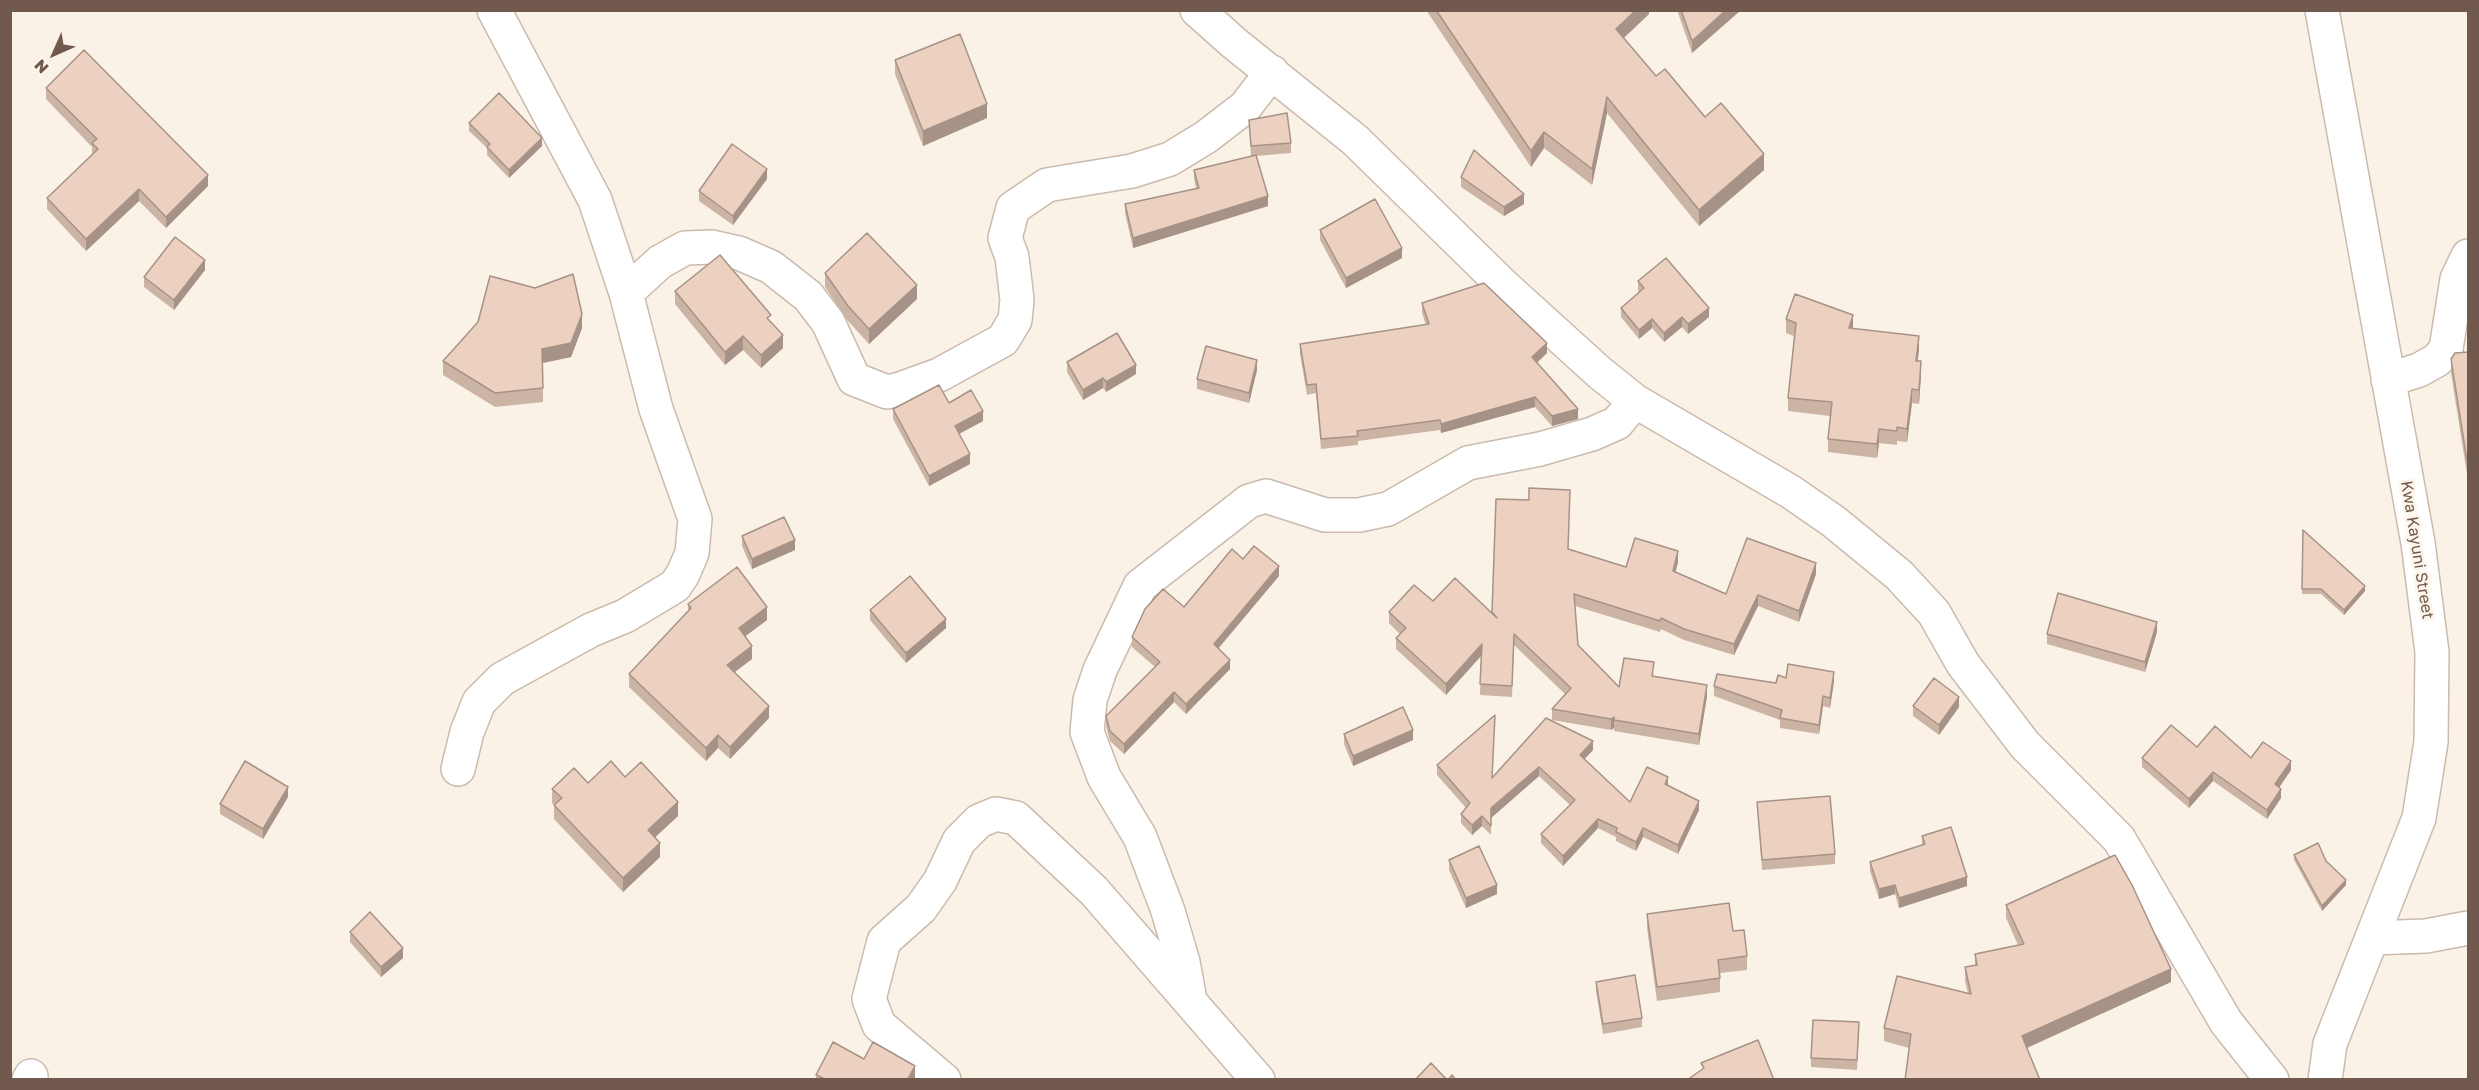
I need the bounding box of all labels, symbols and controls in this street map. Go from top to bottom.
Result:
north arrow [24,24,84,84]
text: N [30,55,53,78]
street label: Kwa Kayuni Street [2397,479,2437,621]

